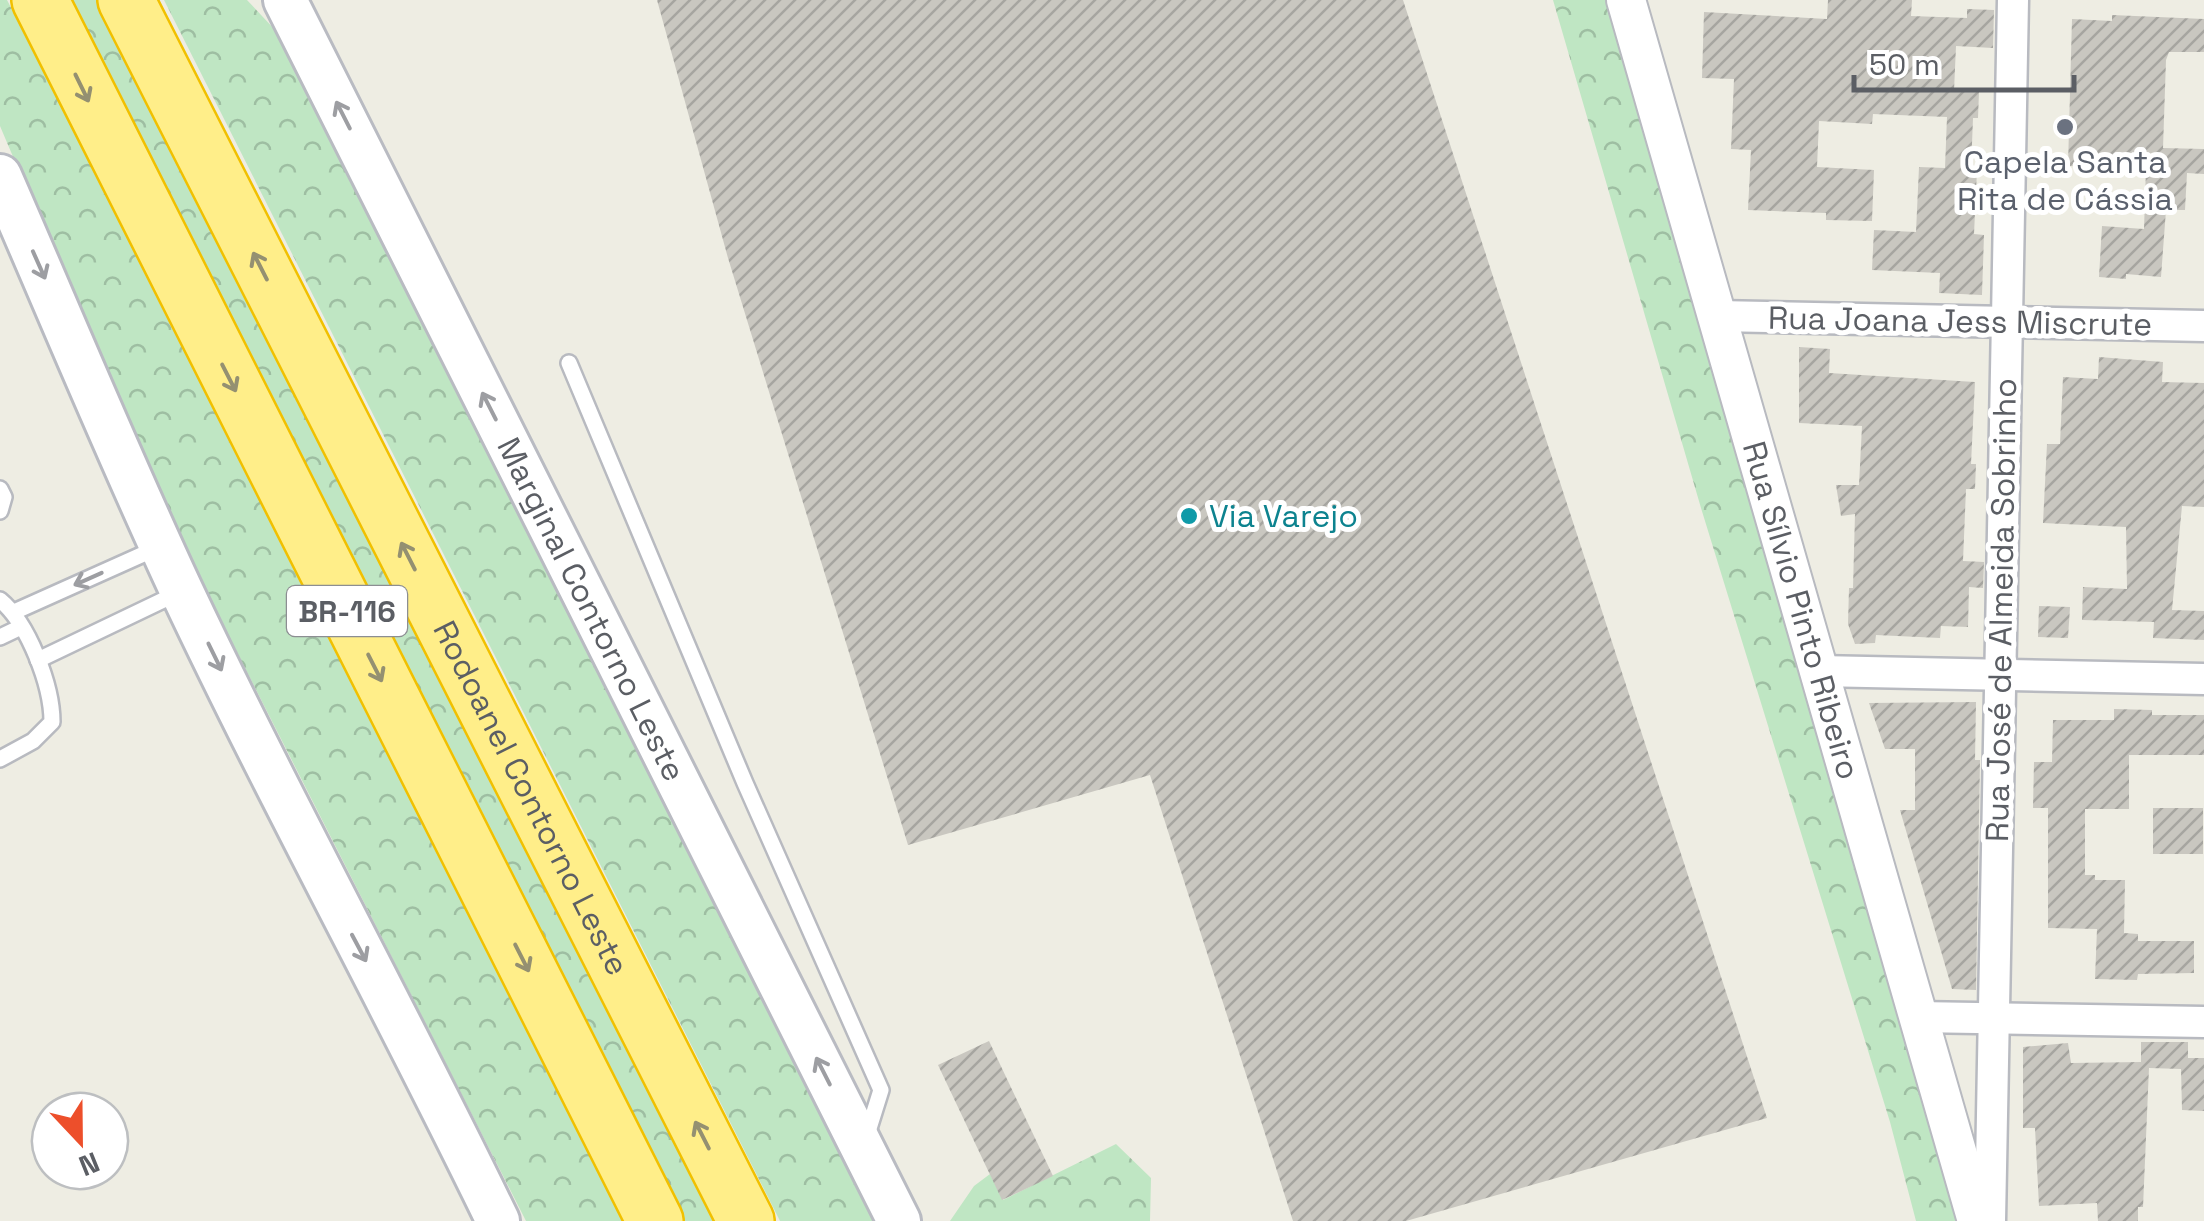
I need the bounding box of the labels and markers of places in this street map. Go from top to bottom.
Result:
marker: Capela Santa Rita de Cássia [2054,116,2076,138]
place label: Capela Santa Rita de Cássia [1957,142,2173,219]
place label: Via Varejo [1209,496,1358,536]
marker: Via Varejo [1178,505,1200,527]

